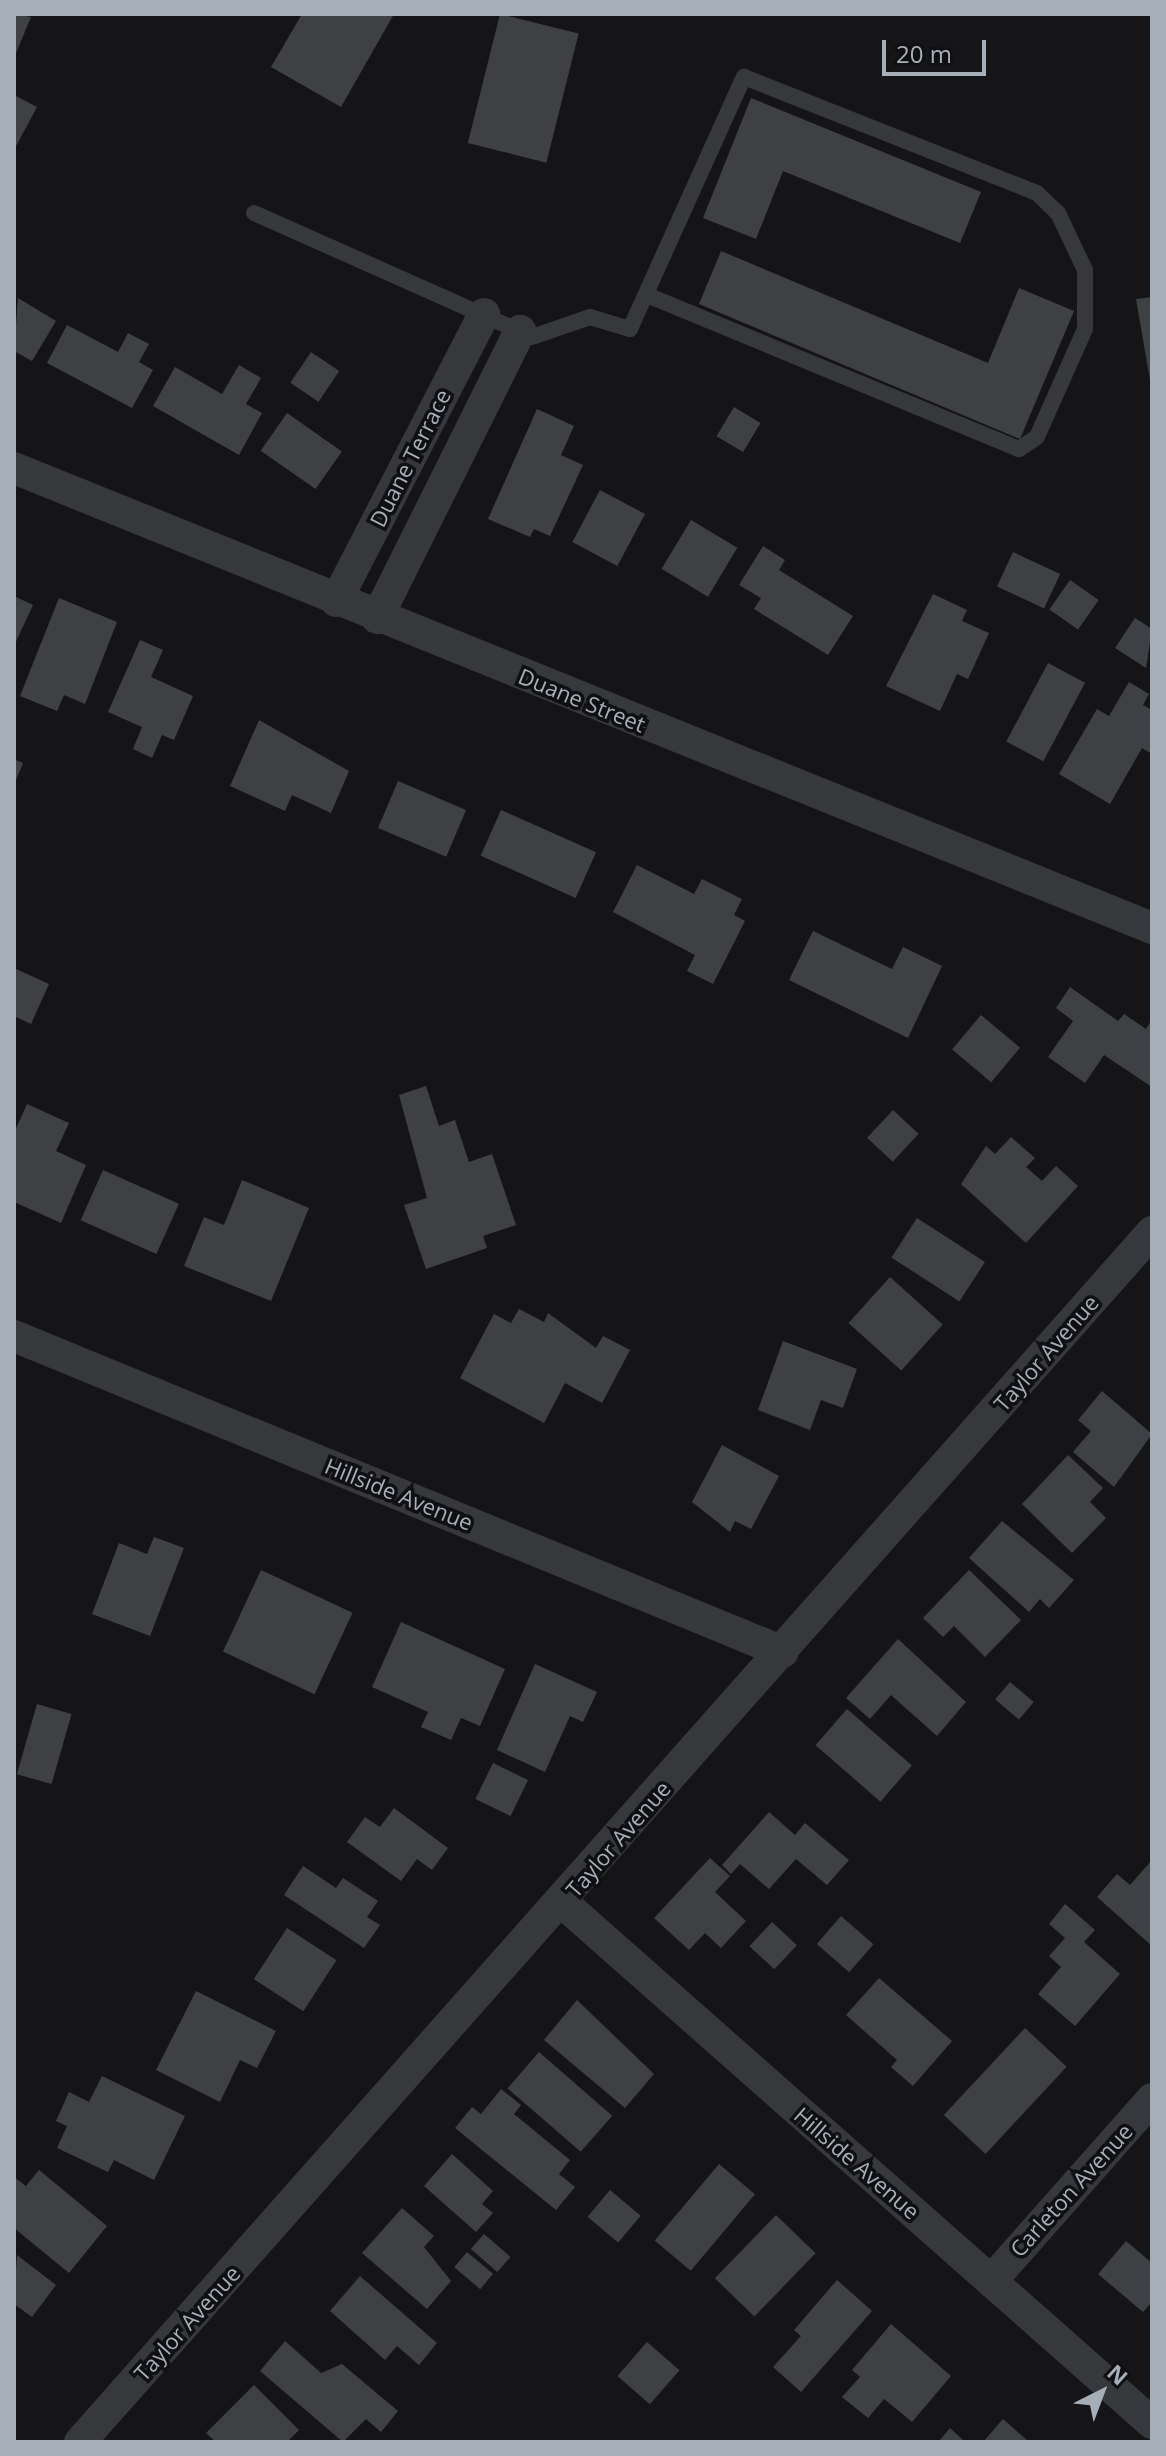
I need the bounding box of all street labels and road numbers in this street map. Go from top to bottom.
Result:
street label: Duane Terrace [364,385,456,531]
street label: Duane Street [515,663,649,737]
street label: Taylor Avenue [988,1289,1104,1417]
street label: Hillside Avenue [321,1452,477,1536]
street label: Taylor Avenue [560,1775,676,1903]
street label: Hillside Avenue [789,2102,925,2224]
street label: Carleton Avenue [1004,2118,1138,2262]
street label: Taylor Avenue [129,2260,245,2386]

